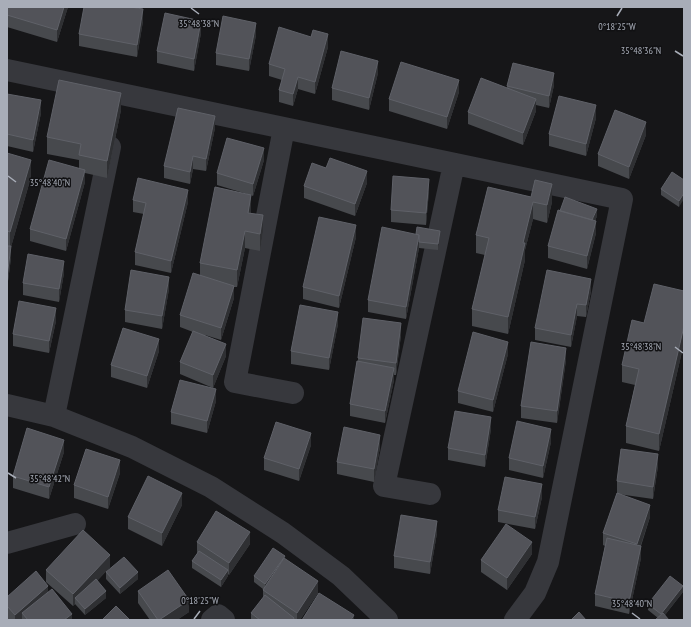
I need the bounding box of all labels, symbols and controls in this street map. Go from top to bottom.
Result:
text: 35°48'38"N [179,17,219,30]
text: 0°18'25"W [598,20,636,33]
text: 35°48'36"N [621,44,661,57]
text: 35°48'40"N [30,176,70,189]
text: 35°48'38"N [621,340,661,353]
text: 35°48'42"N [30,472,70,485]
text: 0°18'25"W [181,594,219,607]
text: 35°48'40"N [612,597,652,610]

